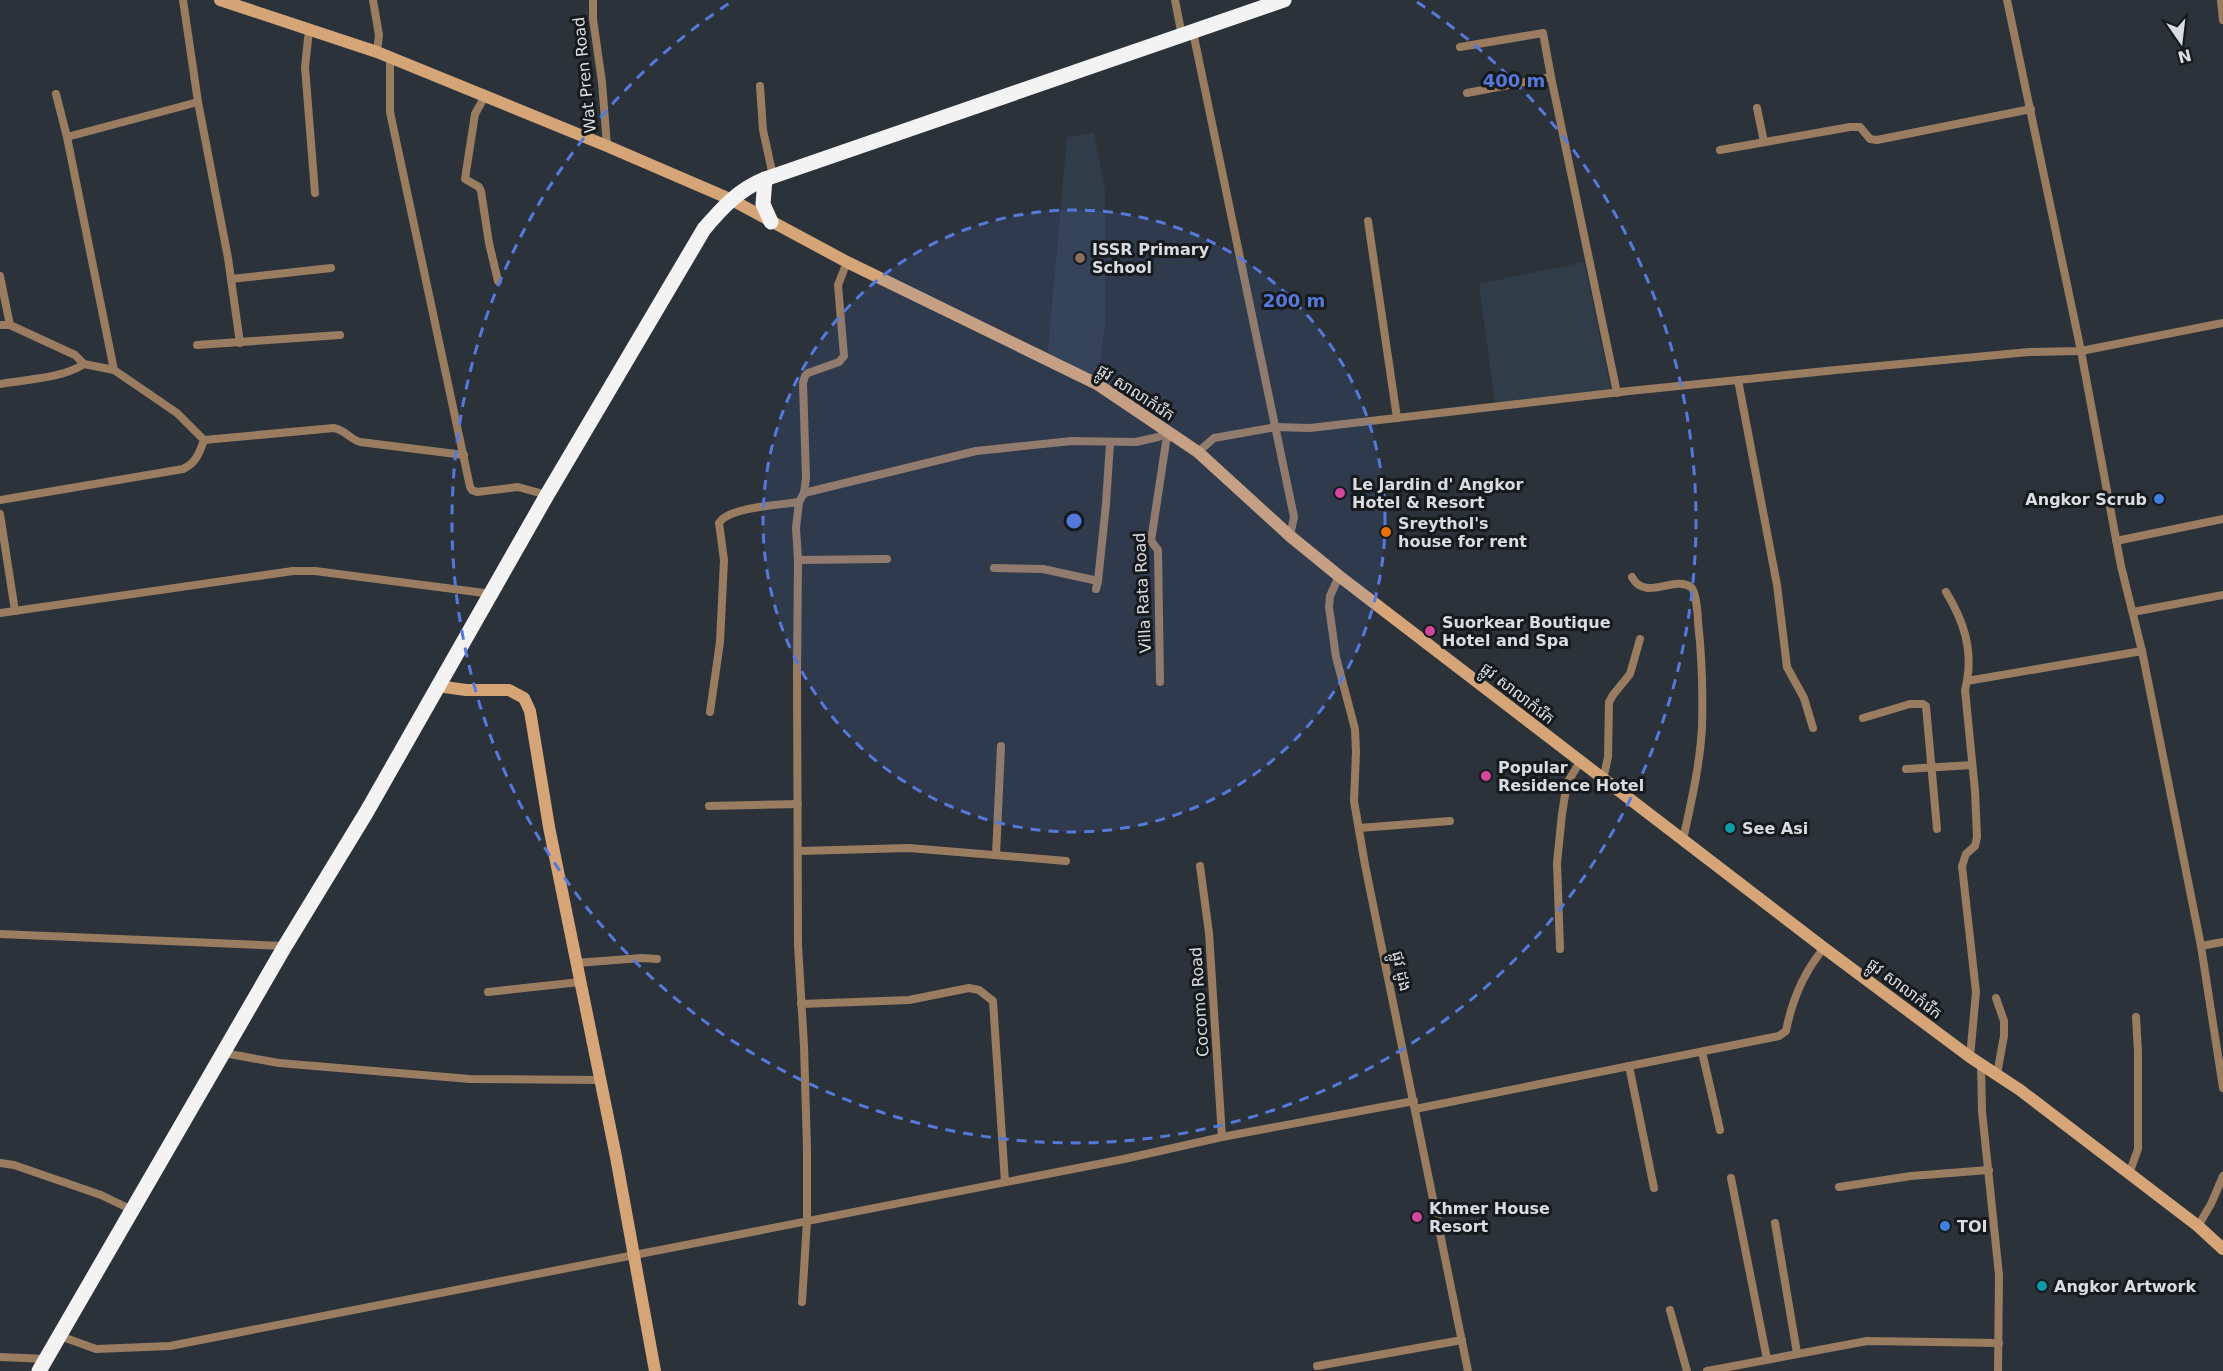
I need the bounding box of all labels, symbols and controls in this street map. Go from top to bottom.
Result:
north arrow [2151,12,2211,72]
street label: Wat Pren Road [569,16,600,134]
text: N [2176,45,2193,67]
text: 400 m [1483,70,1545,91]
place label: ISSR Primary School [1092,240,1210,277]
marker: ISSR Primary School [1073,251,1087,265]
text: 200 m [1263,290,1325,311]
street label: ផ្លូវ សាលាកំរើក [1091,360,1178,429]
place label: Le Jardin d' Angkor Hotel & Resort [1352,475,1524,512]
marker: Le Jardin d' Angkor Hotel & Resort [1333,486,1347,500]
place label: Angkor Scrub [2025,490,2147,509]
marker: Angkor Scrub [2152,492,2166,506]
centre of rings [1064,511,1084,531]
place label: Sreythol's house for rent [1398,514,1527,551]
marker: Sreythol's house for rent [1379,525,1393,539]
street label: Villa Rata Road [1130,532,1155,654]
place label: Suorkear Boutique Hotel and Spa [1442,613,1611,650]
marker: Suorkear Boutique Hotel and Spa [1423,624,1437,638]
street label: ផ្លូវ សាលាកំរើក [1474,658,1559,732]
place label: Popular Residence Hotel [1498,758,1644,795]
marker: Popular Residence Hotel [1479,769,1493,783]
place label: See Asi [1742,819,1808,838]
marker: See Asi [1723,821,1737,835]
street label: Cocomo Road [1186,946,1213,1058]
street label: ផ្លូវ ដូង [1383,949,1415,994]
street label: ផ្លូវ សាលាកំរើក [1861,954,1946,1027]
place label: Khmer House Resort [1429,1199,1550,1236]
marker: Khmer House Resort [1410,1210,1424,1224]
place label: TOI [1957,1217,1987,1236]
marker: TOI [1938,1219,1952,1233]
place label: Angkor Artwork [2054,1277,2196,1296]
marker: Angkor Artwork [2035,1279,2049,1293]

